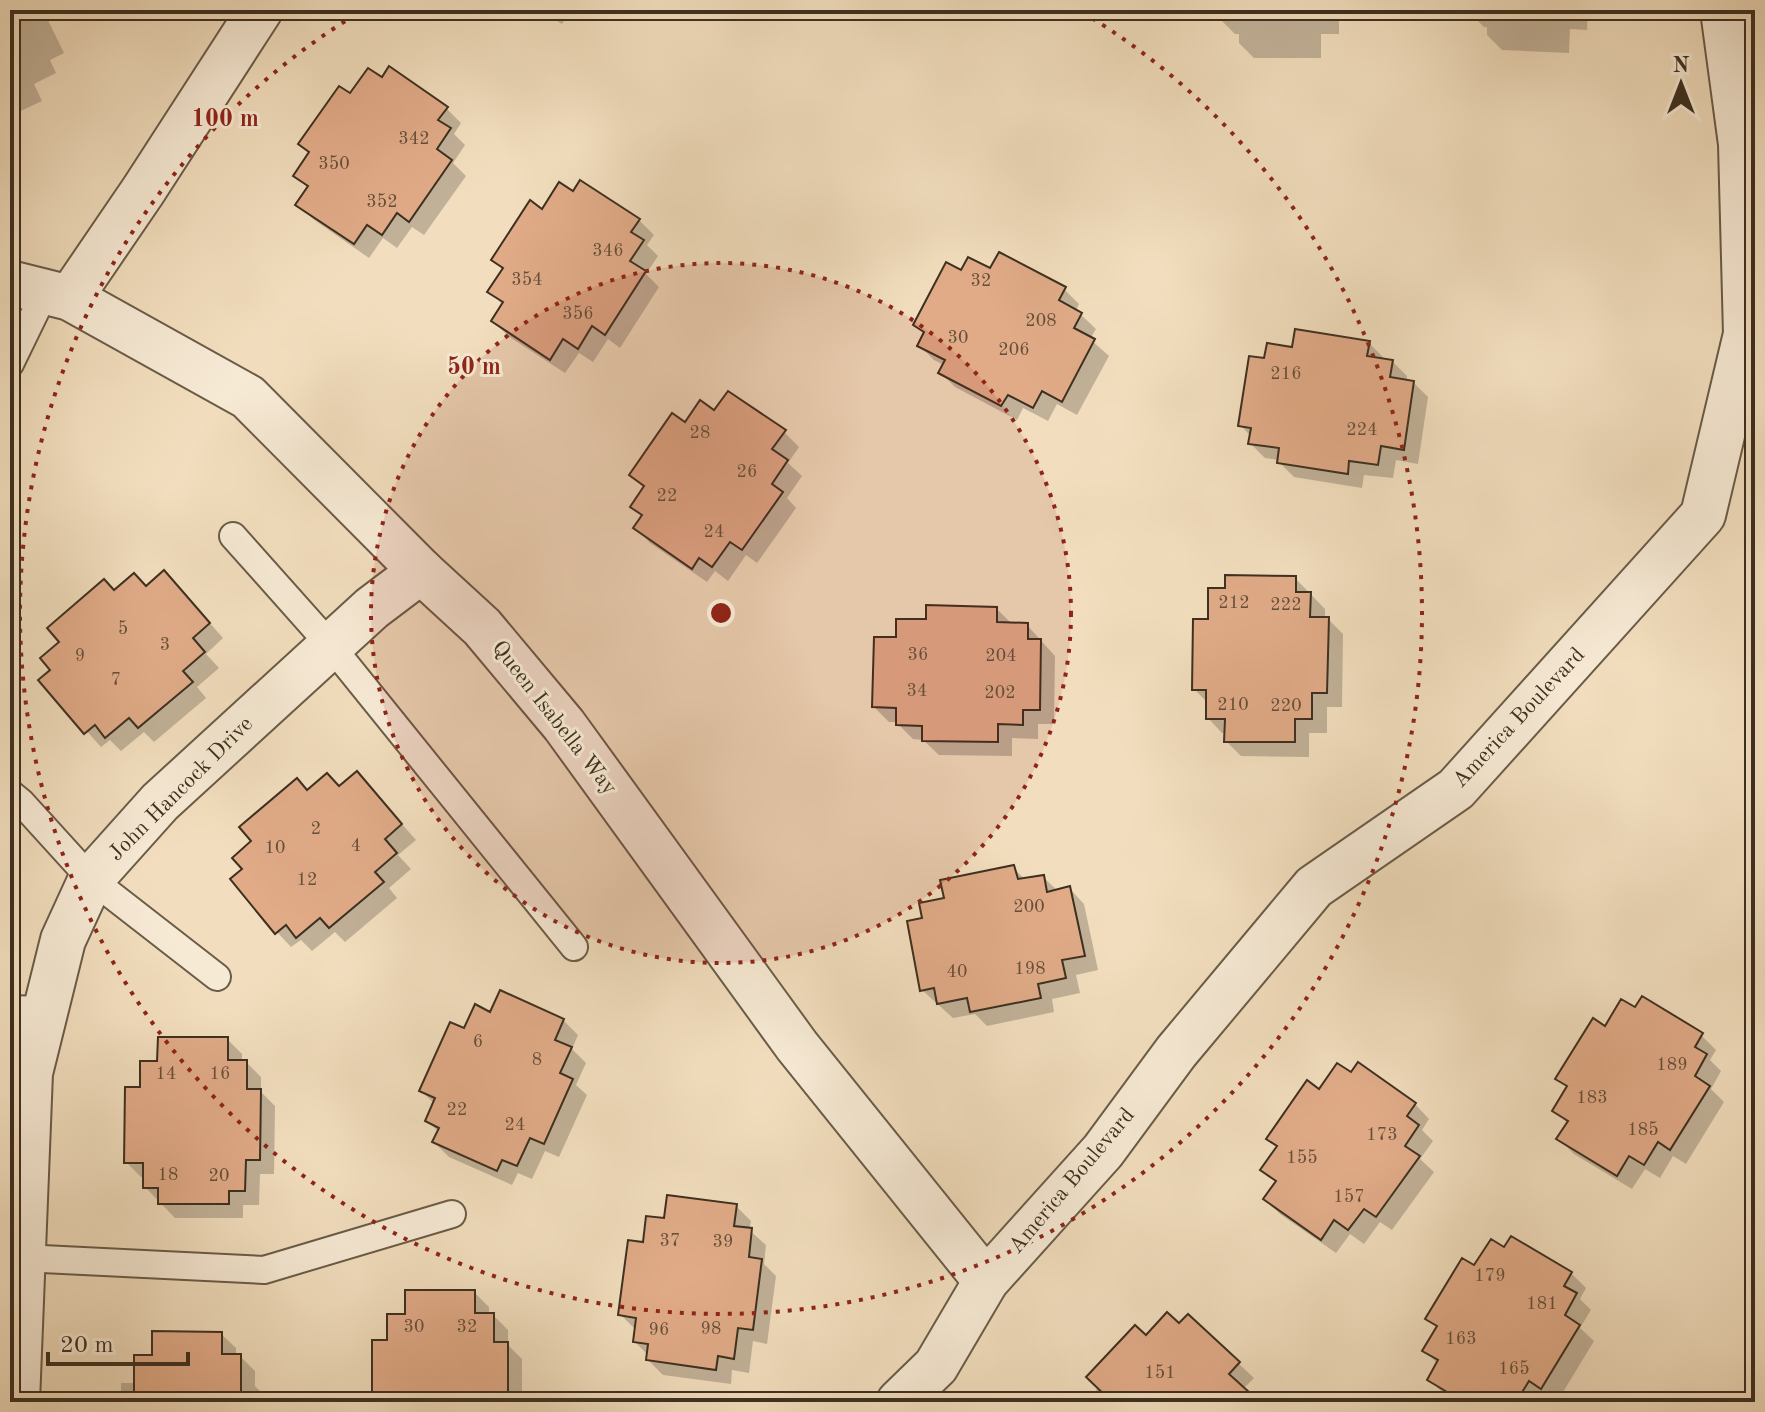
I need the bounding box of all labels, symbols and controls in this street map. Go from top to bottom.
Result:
north arrow [1641,44,1721,124]
text: N [1673,55,1690,77]
text: 100 m [191,108,259,132]
house number: 342 [398,130,430,148]
house number: 350 [318,155,350,173]
house number: 352 [366,193,398,211]
house number: 346 [592,242,624,260]
house number: 354 [511,271,543,289]
house number: 32 [971,272,991,290]
house number: 356 [562,305,594,323]
house number: 208 [1025,312,1057,330]
house number: 30 [948,329,968,347]
house number: 206 [998,341,1030,359]
text: 50 m [447,355,501,380]
house number: 216 [1270,365,1302,383]
house number: 224 [1346,421,1378,439]
house number: 28 [690,424,710,442]
house number: 26 [737,463,757,481]
house number: 22 [657,487,677,505]
house number: 24 [704,523,724,541]
house number: 212 [1218,594,1250,612]
house number: 222 [1270,596,1302,614]
centre of rings [707,599,735,627]
house number: 5 [118,620,128,638]
house number: 3 [160,636,170,654]
street label: Queen Isabella Way [487,637,621,799]
street label: America Boulevard [1449,644,1589,792]
house number: 36 [908,646,928,664]
house number: 9 [75,647,85,665]
house number: 204 [985,647,1017,665]
house number: 7 [111,671,121,689]
house number: 34 [907,682,927,700]
house number: 202 [984,684,1016,702]
house number: 210 [1217,696,1249,714]
house number: 220 [1270,697,1302,715]
street label: John Hancock Drive [105,713,257,865]
house number: 2 [311,820,321,838]
house number: 4 [351,837,361,855]
house number: 10 [265,839,285,857]
house number: 12 [297,871,317,889]
house number: 200 [1013,898,1045,916]
house number: 198 [1014,960,1046,978]
house number: 40 [947,963,967,981]
house number: 6 [473,1033,483,1051]
house number: 8 [532,1051,542,1069]
house number: 189 [1656,1056,1688,1074]
house number: 14 [156,1065,176,1083]
house number: 16 [210,1065,230,1083]
house number: 183 [1576,1089,1608,1107]
house number: 22 [447,1101,467,1119]
street label: America Boulevard [1005,1104,1139,1258]
house number: 24 [505,1116,525,1134]
house number: 185 [1627,1121,1659,1139]
house number: 173 [1366,1126,1398,1144]
house number: 155 [1286,1149,1318,1167]
house number: 18 [158,1166,178,1184]
house number: 20 [209,1167,229,1185]
house number: 157 [1333,1188,1365,1206]
house number: 37 [660,1232,680,1250]
house number: 39 [713,1233,733,1251]
house number: 179 [1474,1267,1506,1285]
house number: 181 [1526,1295,1558,1313]
scale bar [48,1316,188,1366]
house number: 30 [404,1318,424,1336]
house number: 32 [457,1318,477,1336]
house number: 98 [701,1320,721,1338]
house number: 96 [649,1321,669,1339]
house number: 163 [1445,1330,1477,1348]
text: 20 m [60,1334,114,1358]
house number: 165 [1498,1360,1530,1378]
house number: 151 [1144,1364,1176,1382]

